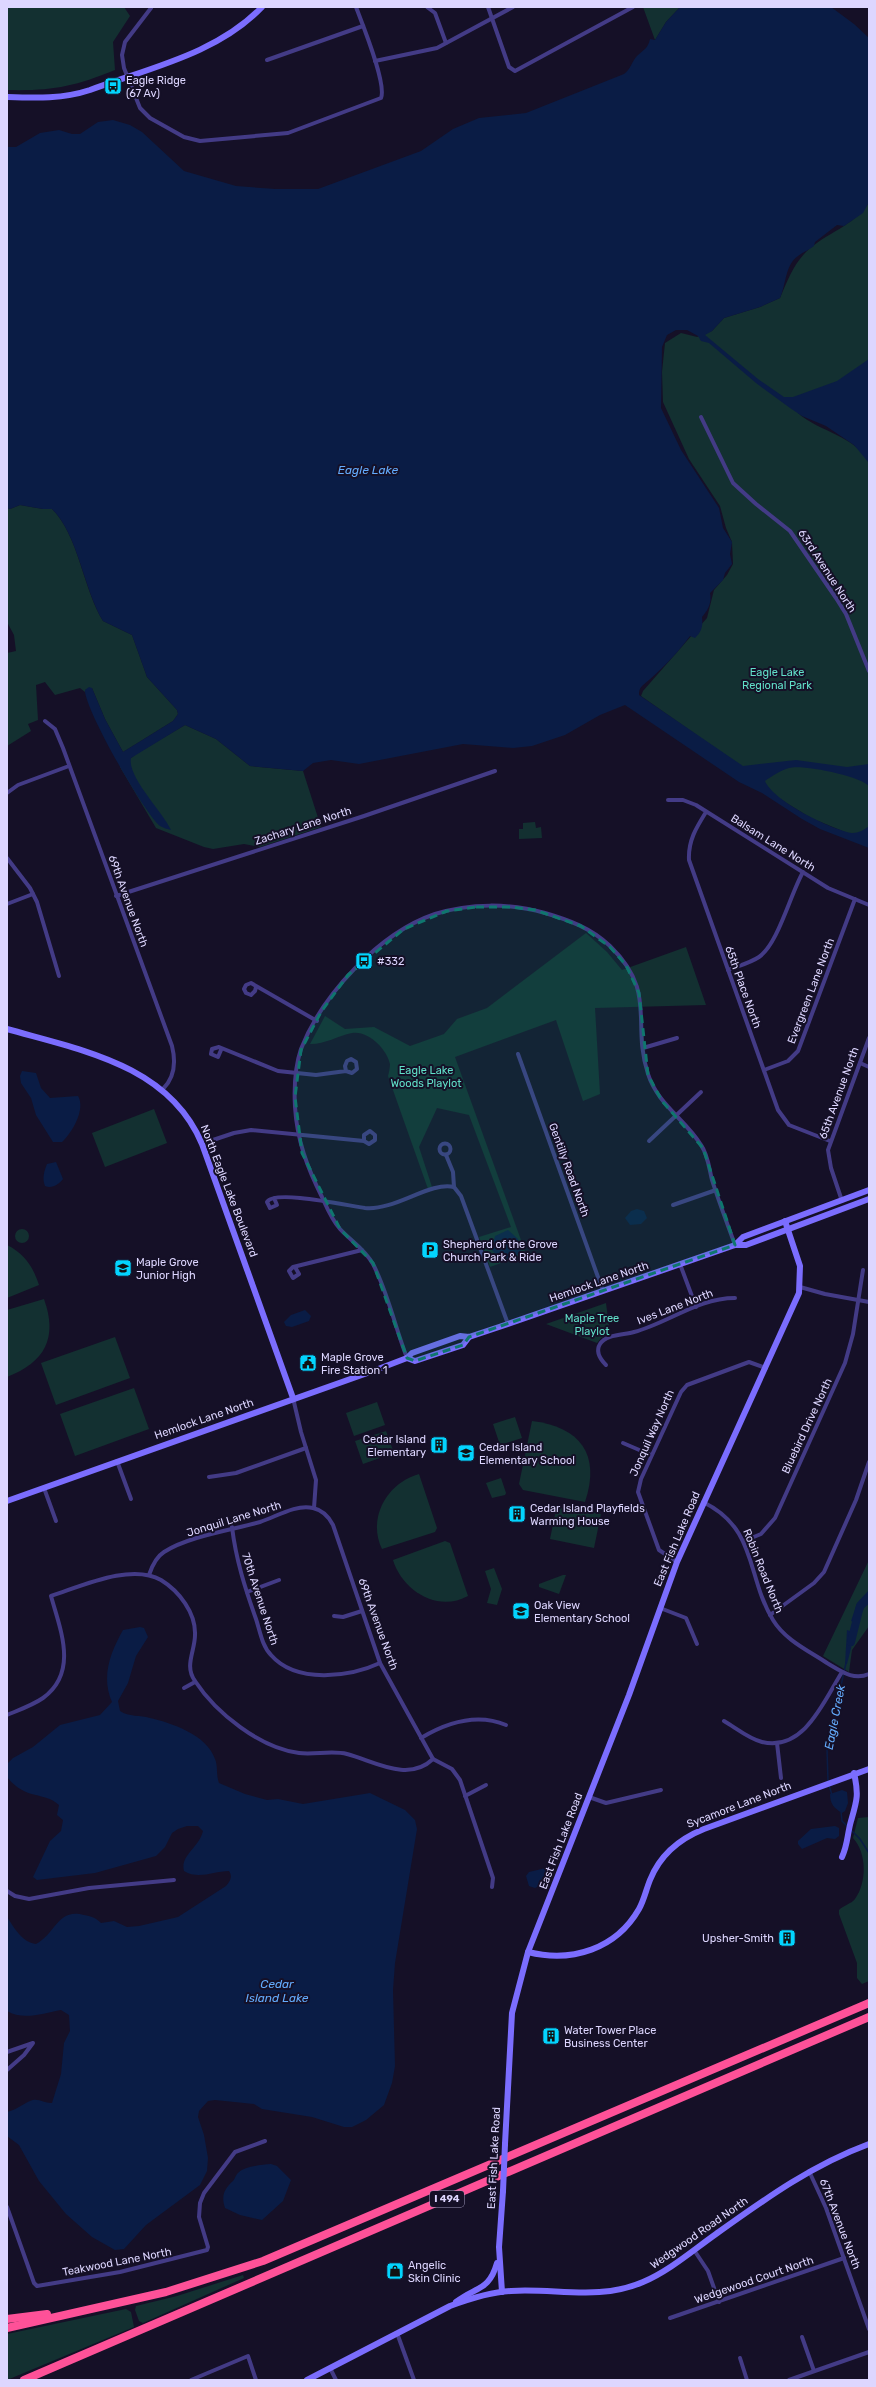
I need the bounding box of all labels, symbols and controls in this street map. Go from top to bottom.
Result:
place label: Eagle Ridge (67 Av) [126,74,186,100]
bus stop icon: Eagle Ridge (67 Av) [103,76,123,96]
water label: Eagle Lake [338,463,398,477]
street label: 63rd Avenue North [795,527,859,615]
park label: Eagle Lake Regional Park [742,666,812,692]
street label: Zachary Lane North [253,804,353,848]
street label: Balsam Lane North [728,812,818,874]
street label: 69th Avenue North [105,853,151,949]
street label: Evergreen Lane North [785,936,837,1046]
street label: 65th Place North [722,944,764,1030]
bus stop icon: #332 [354,951,374,971]
place label: #332 [377,955,404,968]
street label: 65th Avenue North [816,1045,862,1141]
park label: Eagle Lake Woods Playlot [390,1064,462,1090]
street label: Gentilly Road North [546,1121,592,1219]
street label: North Eagle Lake Boulevard [198,1123,260,1259]
place label: Shepherd of the Grove Church Park & Ride [443,1238,558,1264]
parking icon: Shepherd of the Grove Church Park & Ride [420,1240,440,1260]
place label: Maple Grove Junior High [136,1256,199,1282]
school or university icon: Maple Grove Junior High [113,1258,133,1278]
street label: Hemlock Lane North [548,1259,650,1305]
street label: Ives Lane North [635,1287,715,1327]
park label: Maple Tree Playlot [565,1312,619,1338]
place label: Maple Grove Fire Station 1 [321,1351,388,1377]
public building icon: Maple Grove Fire Station 1 [298,1353,318,1373]
street label: Bluebird Drive North [779,1376,835,1476]
street label: Jonquil Way North [627,1388,677,1478]
street label: Hemlock Lane North [153,1396,255,1442]
place label: Cedar Island Elementary [363,1433,426,1459]
building icon: Cedar Island Elementary [429,1435,449,1455]
place label: Cedar Island Elementary School [479,1441,575,1467]
school or university icon: Cedar Island Elementary School [456,1443,476,1463]
street label: East Fish Lake Road [651,1490,703,1588]
street label: Jonquil Lane North [185,1498,283,1540]
place label: Cedar Island Playfields Warming House [530,1502,645,1528]
building icon: Cedar Island Playfields Warming House [507,1504,527,1524]
street label: Robin Road North [740,1527,786,1615]
street label: 70th Avenue North [239,1551,281,1647]
street label: 69th Avenue North [355,1576,401,1672]
place label: Oak View Elementary School [534,1599,630,1625]
school or university icon: Oak View Elementary School [511,1601,531,1621]
water label: Eagle Creek [822,1682,848,1751]
street label: Sycamore Lane North [685,1779,793,1831]
street label: East Fish Lake Road [537,1791,585,1891]
building icon: Upsher-Smith [777,1928,797,1948]
place label: Upsher-Smith [702,1932,774,1945]
water label: Cedar Island Lake [245,1977,309,2005]
place label: Water Tower Place Business Center [564,2024,656,2050]
building icon: Water Tower Place Business Center [541,2026,561,2046]
street label: East Fish Lake Road [485,2107,503,2209]
street label: 67th Avenue North [817,2177,863,2271]
road number: I 494 [430,2191,464,2207]
street label: Wedgwood Road North [648,2194,750,2272]
street label: Teakwood Lane North [61,2245,173,2279]
street label: Wedgewood Court North [693,2254,815,2306]
place label: Angelic Skin Clinic [408,2259,461,2285]
shop icon: Angelic Skin Clinic [385,2261,405,2281]

